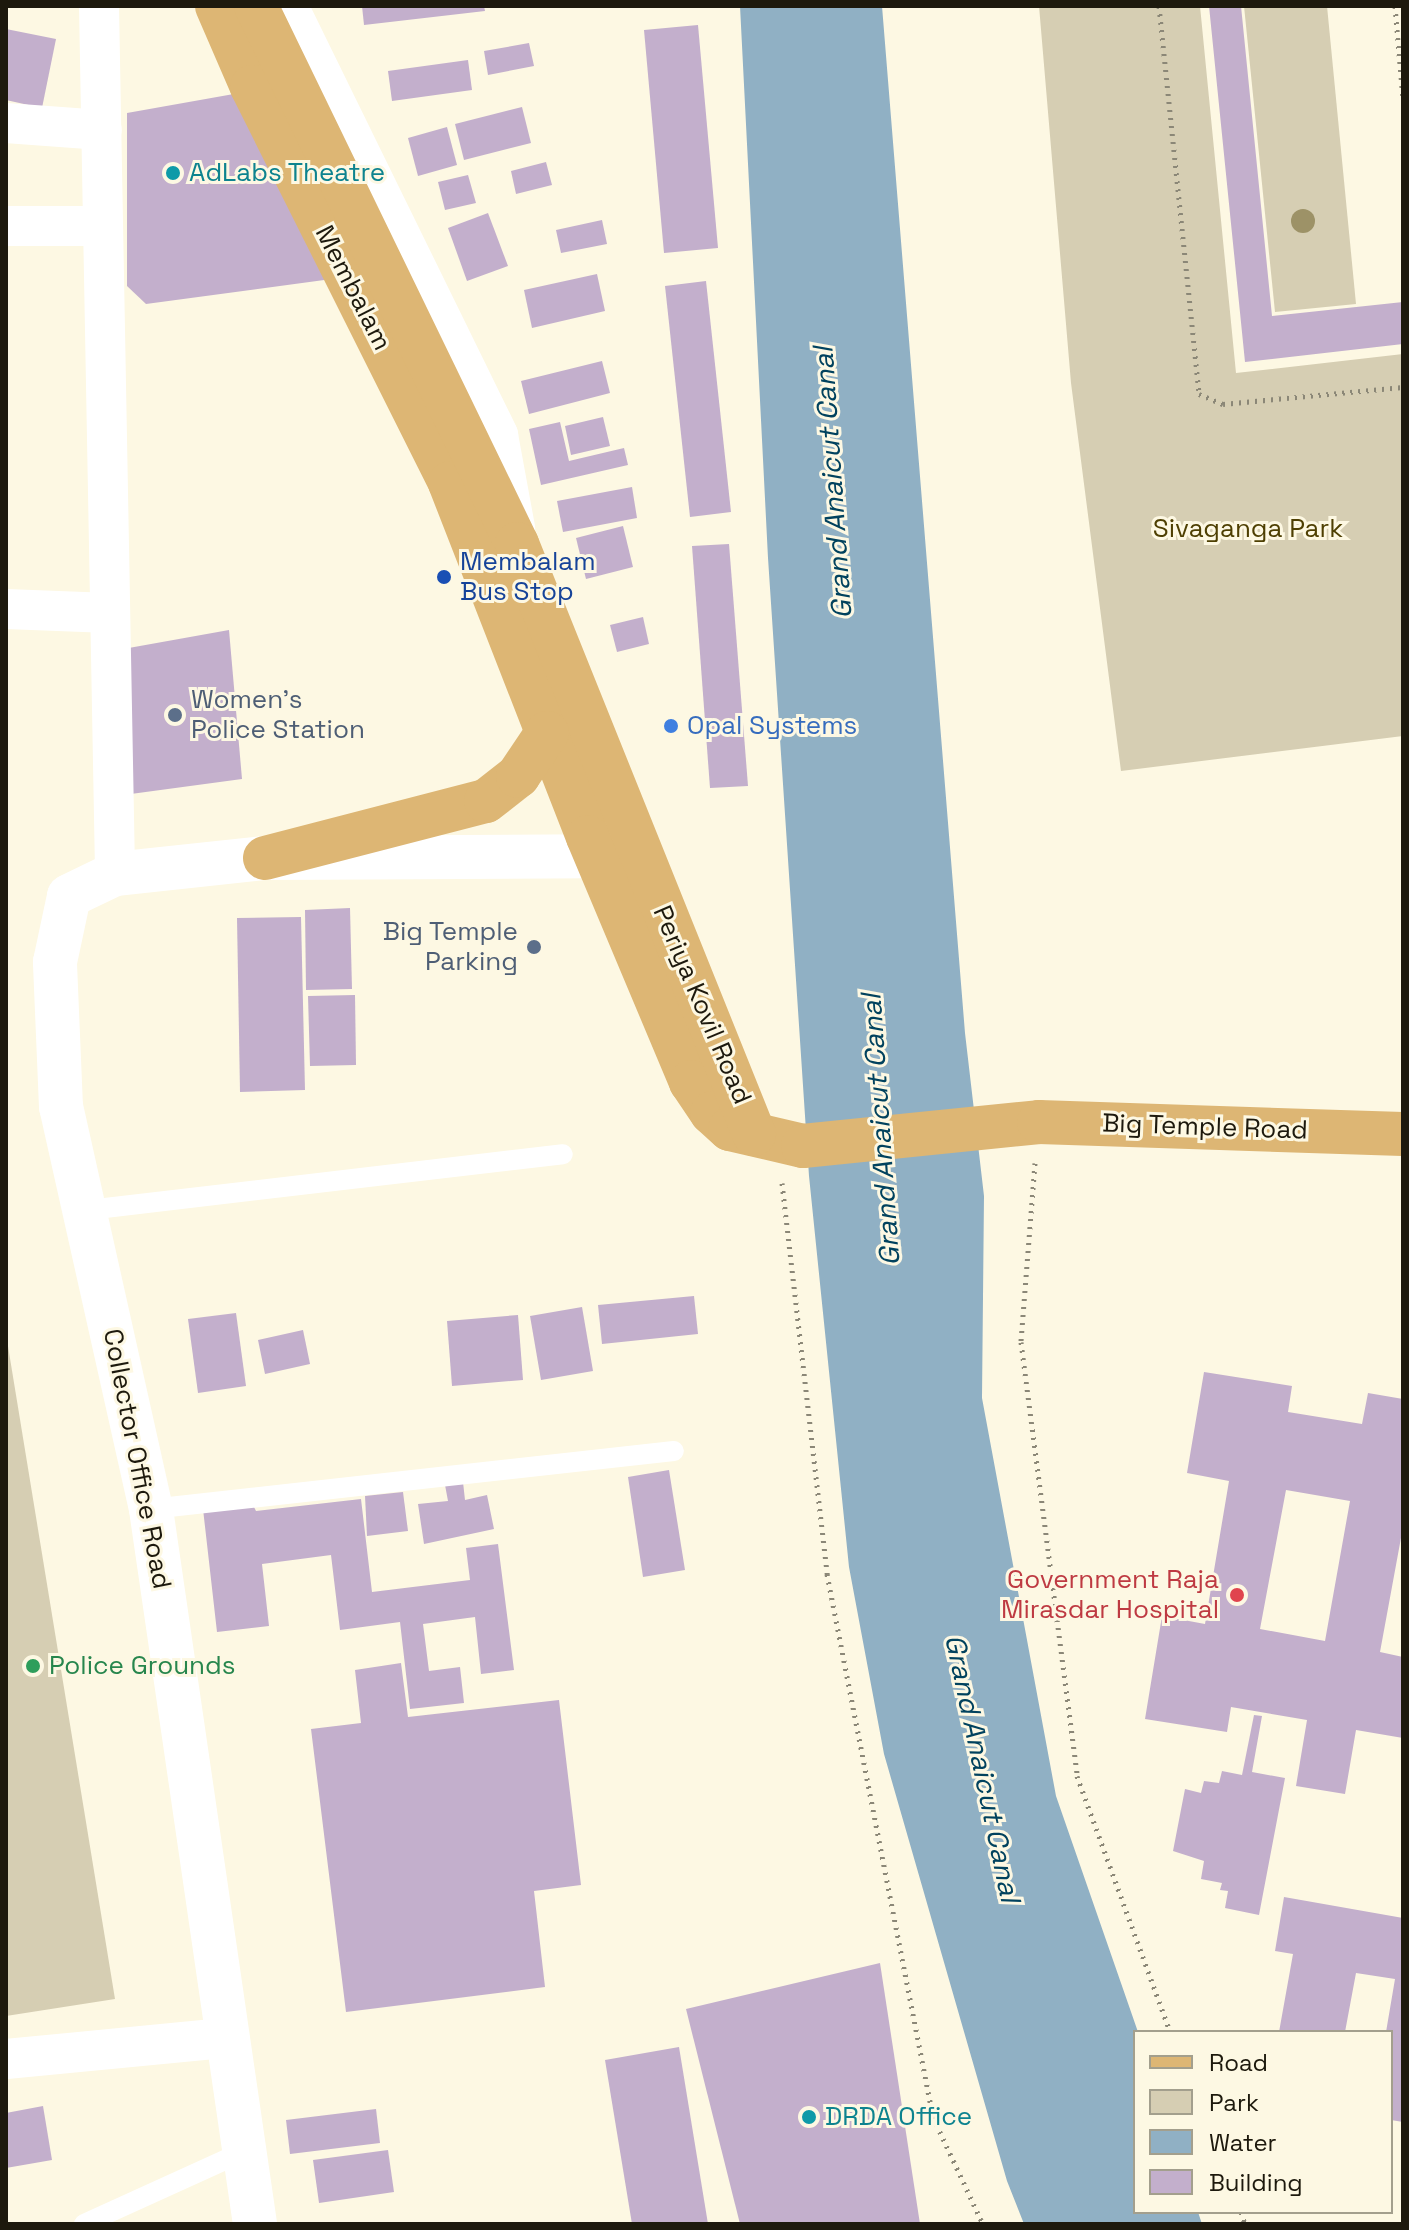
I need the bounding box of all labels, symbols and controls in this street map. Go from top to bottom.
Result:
place label: AdLabs Theatre [189,157,386,189]
marker: AdLabs Theatre [164,164,182,182]
street label: Membalam [308,221,398,355]
water label: Grand Anaicut Canal [806,346,858,620]
park label: Sivaganga Park [1153,513,1343,545]
place label: Membalam Bus Stop [460,546,596,608]
marker: Membalam Bus Stop [435,568,453,586]
place label: Women's Police Station [191,684,365,746]
marker: Women's Police Station [166,706,184,724]
place label: Opal Systems [687,710,857,742]
marker: Opal Systems [662,717,680,735]
street label: Periya Kovil Road [646,901,758,1109]
place label: Big Temple Parking [382,916,518,978]
marker: Big Temple Parking [525,938,543,956]
water label: Grand Anaicut Canal [854,993,906,1267]
street label: Big Temple Road [1101,1108,1309,1146]
street label: Collector Office Road [96,1326,178,1592]
place label: Government Raja Mirasdar Hospital [1001,1564,1219,1626]
marker: Government Raja Mirasdar Hospital [1226,1584,1248,1606]
water label: Grand Anaicut Canal [938,1631,1028,1905]
place label: Police Grounds [49,1650,235,1682]
marker: Police Grounds [24,1657,42,1675]
legend [1133,2030,1393,2214]
text: Road [1209,2047,1268,2078]
text: Park [1209,2087,1259,2118]
place label: DRDA Office [825,2101,973,2133]
marker: DRDA Office [800,2108,818,2126]
text: Water [1209,2127,1277,2158]
text: Building [1209,2167,1303,2198]

